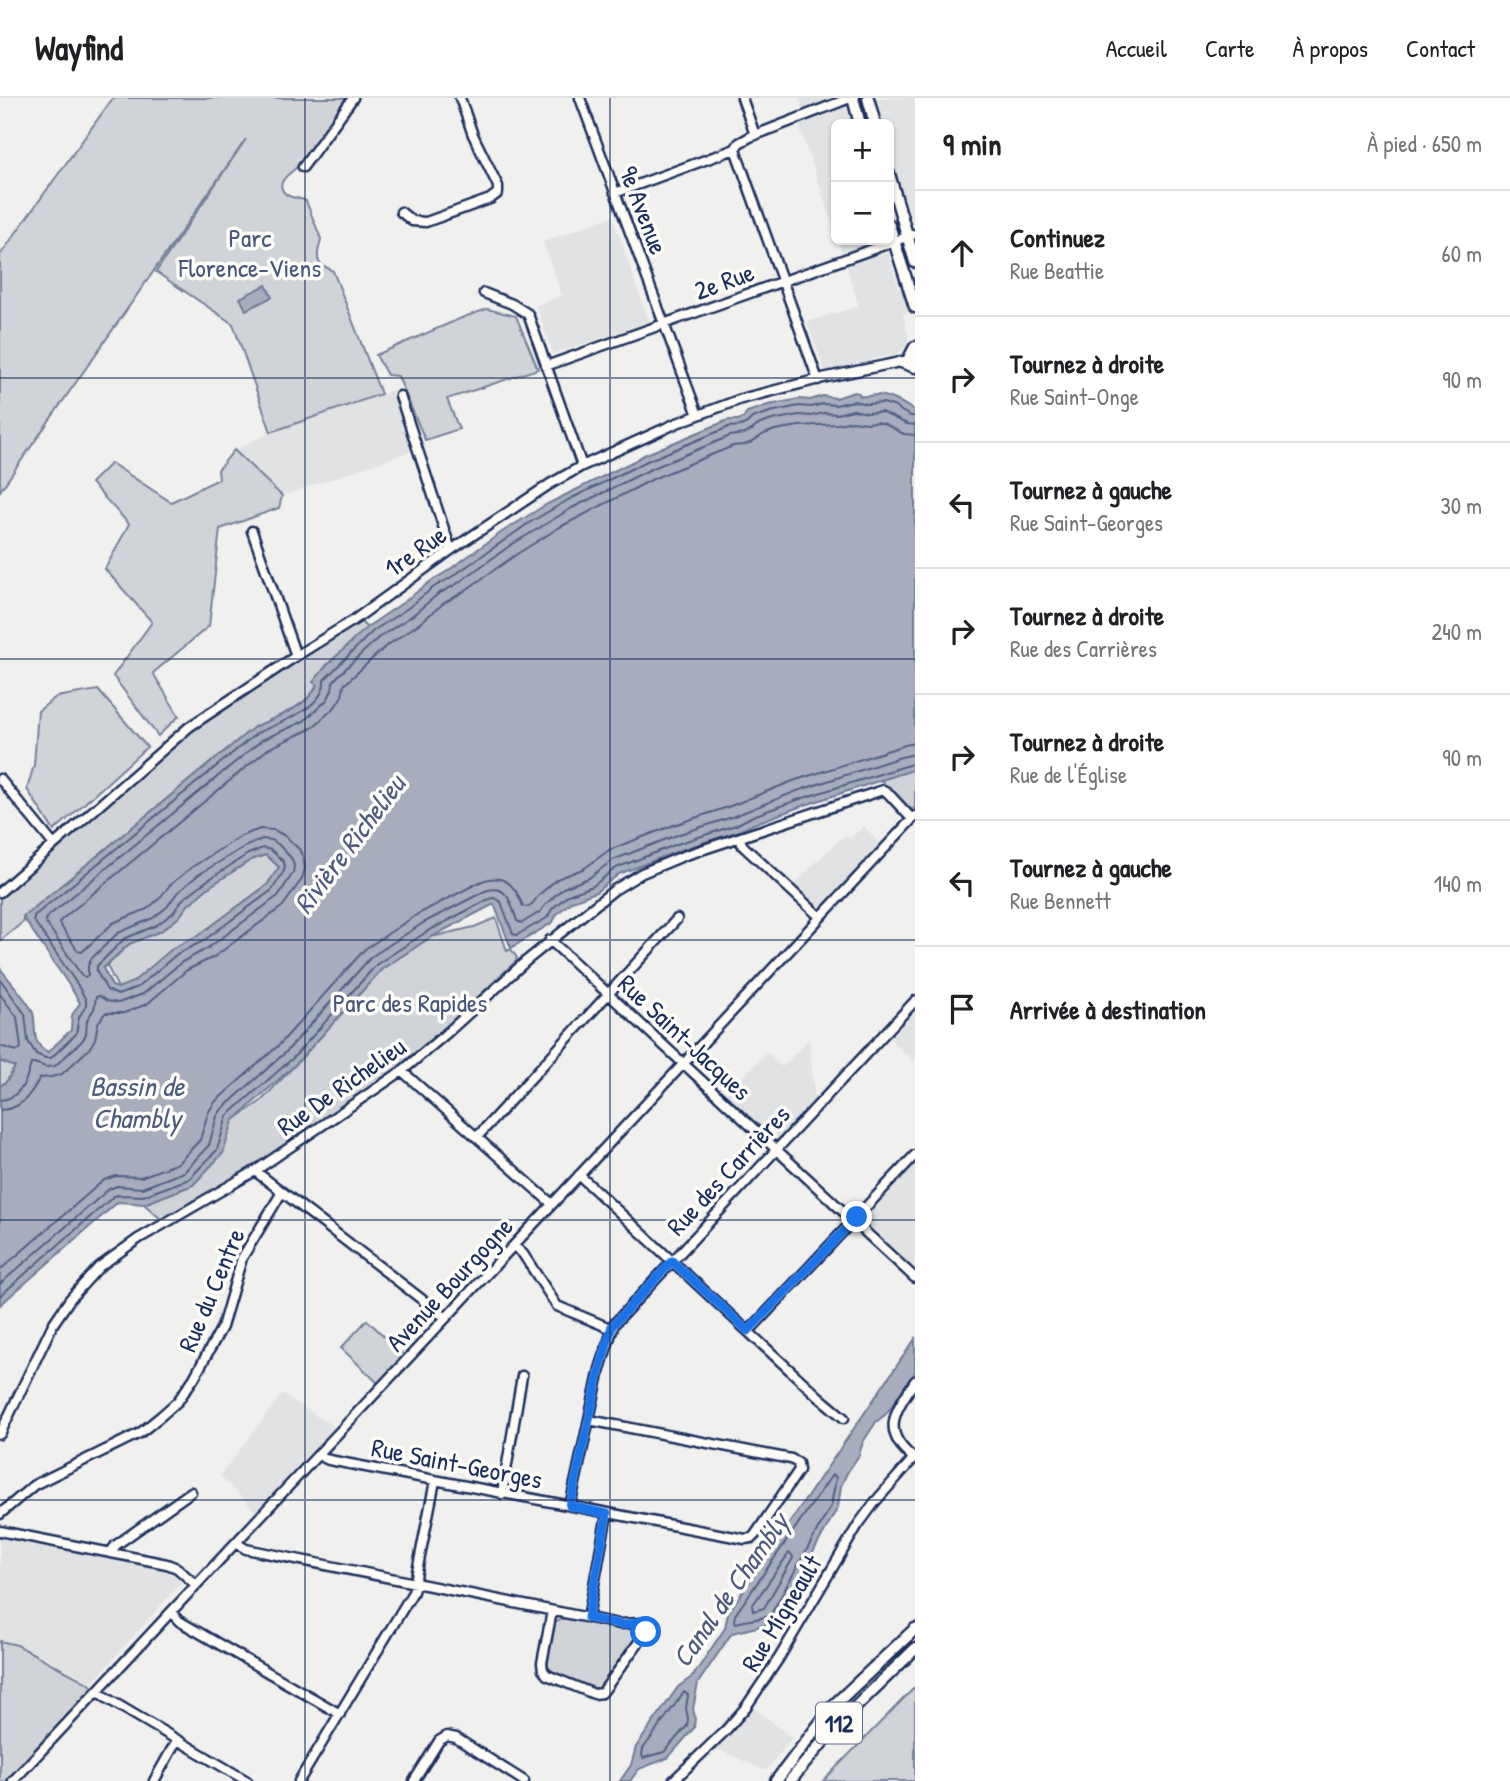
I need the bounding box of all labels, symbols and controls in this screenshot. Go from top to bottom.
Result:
text: Wayfind [35,26,123,70]
text: Accueil [1106,32,1167,64]
text: Carte [1205,32,1254,64]
text: À propos [1292,32,1368,64]
text: Contact [1406,32,1475,64]
map controls [831,119,894,245]
button: + [831,119,894,182]
text: 9 min [943,124,1002,164]
text: À pied · 650 m [1367,128,1482,159]
street label: 9e Avenue [611,161,677,259]
button: − [831,182,894,245]
park label: Parc Florence-Viens [178,220,321,285]
text: Continuez [1010,220,1105,255]
icon: ahead [943,234,981,272]
text: 60 m [1442,238,1482,269]
street label: 2e Rue [689,254,759,308]
text: Rue Beattie [1010,255,1104,286]
text: Tournez à droite [1010,346,1164,381]
icon: right [943,360,981,398]
text: 90 m [1442,364,1482,395]
text: Rue Saint-Onge [1010,381,1139,412]
text: Tournez à gauche [1010,472,1172,507]
icon: left [943,486,981,524]
text: 30 m [1440,490,1482,521]
text: Rue Saint-Georges [1010,507,1163,538]
street label: 1re Rue [377,517,453,585]
text: Tournez à droite [1010,598,1164,633]
icon: right [943,612,981,650]
text: 240 m [1431,616,1482,647]
text: Rue des Carrières [1010,633,1157,664]
text: Tournez à droite [1010,724,1164,759]
icon: right [943,738,981,776]
text: 90 m [1442,742,1482,773]
text: Rue de l'Église [1010,759,1127,790]
water label: Rivière Richelieu [284,765,415,921]
text: Tournez à gauche [1010,850,1172,885]
icon: left [943,864,981,902]
text: 140 m [1434,868,1482,899]
text: Rue Bennett [1010,885,1111,916]
street label: Rue Saint-Jacques [611,966,759,1108]
park label: Parc des Rapides [333,985,487,1020]
icon: arrive [943,990,981,1028]
text: Arrivée à destination [1010,992,1206,1027]
street label: Rue De Richelieu [270,1029,412,1143]
water label: Bassin de Chambly [90,1067,186,1137]
street label: Rue des Carrières [659,1097,797,1243]
route end [841,1201,872,1232]
street label: Avenue Bourgogne [378,1209,520,1359]
street label: Rue du Centre [169,1223,253,1357]
street label: Rue Saint-Georges [369,1429,545,1497]
water label: Canal de Chambly [663,1503,799,1675]
street label: Rue Migneault [733,1547,830,1678]
route start [630,1616,661,1647]
road number: 112 [816,1702,862,1744]

